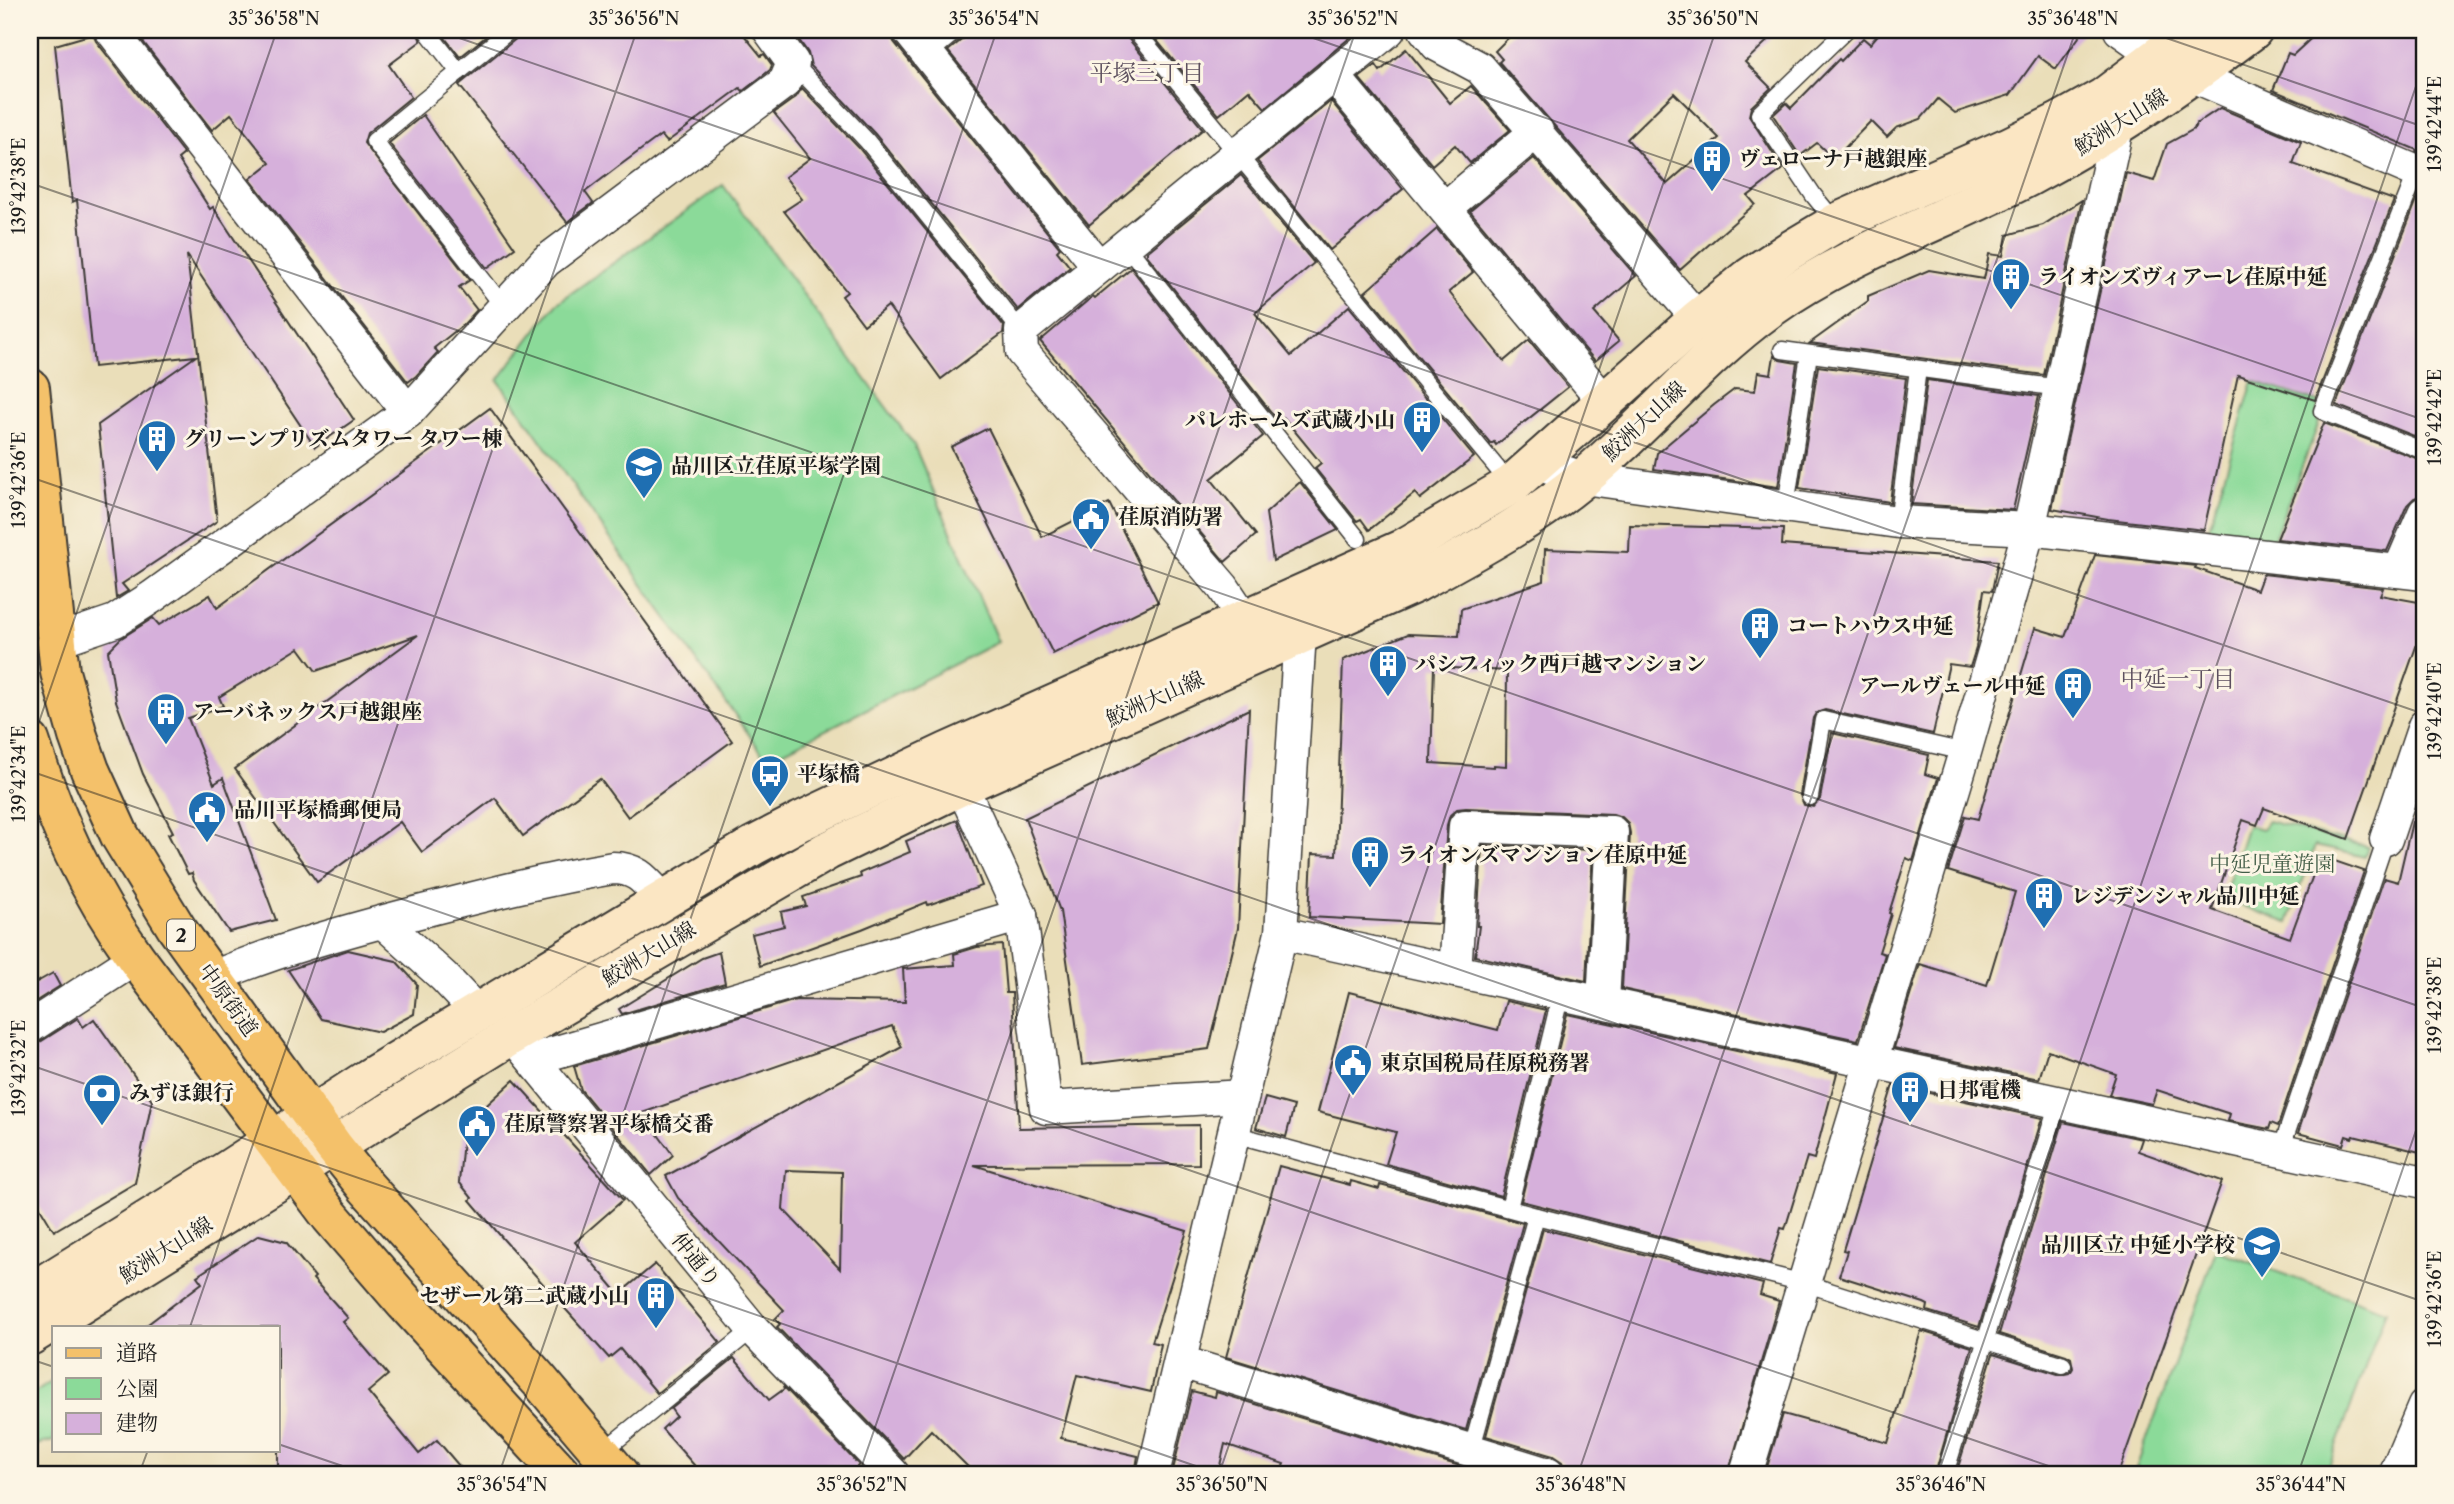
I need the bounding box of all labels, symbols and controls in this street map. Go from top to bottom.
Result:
text: 35°36'58"N [228,8,320,30]
text: 35°36'56"N [588,8,680,30]
text: 35°36'54"N [948,8,1040,30]
text: 35°36'52"N [1307,8,1399,30]
text: 35°36'50"N [1667,8,1759,30]
text: 35°36'48"N [2027,8,2119,30]
district label: 平塚三丁目 [1090,59,1205,87]
text: 139°42'44"E [2424,76,2446,172]
street label: 鮫洲大山線 [2070,83,2172,160]
text: 139°42'38"E [8,137,30,235]
building icon: ヴェローナ戸越銀座 [1691,138,1733,193]
place label: ヴェローナ戸越銀座 [1739,146,1927,171]
building icon: ライオンズヴィアーレ荏原中延 [1990,256,2032,311]
place label: ライオンズヴィアーレ荏原中延 [2038,264,2328,289]
text: 139°42'42"E [2424,369,2446,465]
street label: 鮫洲大山線 [1597,376,1691,466]
building icon: パレホームズ武蔵小山 [1401,399,1443,454]
place label: パレホームズ武蔵小山 [1185,407,1395,432]
building icon: グリーンプリズムタワー タワー棟 [136,418,178,473]
place label: グリーンプリズムタワー タワー棟 [184,426,503,451]
text: 139°42'36"E [8,432,30,528]
school or university icon: 品川区立荏原平塚学園 [623,445,665,500]
place label: 品川区立荏原平塚学園 [671,453,881,478]
public building icon: 荏原消防署 [1070,496,1112,551]
place label: 荏原消防署 [1118,504,1223,529]
building icon: コートハウス中延 [1739,605,1781,660]
place label: コートハウス中延 [1787,613,1954,638]
building icon: パシフィック西戸越マンション [1367,643,1409,698]
place label: パシフィック西戸越マンション [1415,651,1706,676]
text: 139°42'40"E [2424,662,2446,760]
building icon: アールヴェール中延 [2052,665,2094,720]
district label: 中延一丁目 [2121,665,2236,693]
street label: 鮫洲大山線 [1102,666,1208,731]
place label: アールヴェール中延 [1859,673,2046,698]
building icon: アーバネックス戸越銀座 [145,691,187,746]
place label: アーバネックス戸越銀座 [193,699,422,724]
text: 139°42'34"E [8,726,30,822]
bus stop icon: 平塚橋 [749,753,791,808]
place label: 平塚橋 [797,761,860,786]
public building icon: 品川平塚橋郵便局 [186,789,228,844]
place label: 品川平塚橋郵便局 [234,797,402,822]
building icon: ライオンズマンション荏原中延 [1349,834,1391,889]
place label: ライオンズマンション荏原中延 [1397,842,1688,867]
park label: 中延児童遊園 [2209,851,2335,876]
building icon: レジデンシャル品川中延 [2023,875,2065,930]
place label: レジデンシャル品川中延 [2071,883,2300,908]
street label: 鮫洲大山線 [597,916,700,991]
road number: 2 [167,920,195,951]
text: 139°42'38"E [2424,956,2446,1054]
street label: 中原街道 [194,958,263,1041]
text: 139°42'32"E [8,1020,30,1116]
public building icon: 東京国税局荏原税務署 [1332,1042,1374,1097]
place label: 東京国税局荏原税務署 [1380,1050,1590,1075]
building icon: 日邦電機 [1889,1069,1931,1124]
bank icon: みずほ銀行 [81,1072,123,1127]
place label: 日邦電機 [1937,1077,2021,1102]
place label: みずほ銀行 [129,1080,234,1105]
public building icon: 荏原警察署平塚橋交番 [456,1103,498,1158]
place label: 荏原警察署平塚橋交番 [504,1111,714,1136]
street label: 鮫洲大山線 [115,1211,217,1288]
school or university icon: 品川区立 中延小学校 [2241,1224,2283,1279]
street label: 仲通り [667,1227,726,1292]
place label: 品川区立 中延小学校 [2041,1232,2235,1257]
text: 139°42'36"E [2424,1251,2446,1347]
building icon: セザール第二武蔵小山 [635,1275,677,1330]
place label: セザール第二武蔵小山 [419,1283,629,1308]
legend [52,1326,280,1452]
text: 道路 [116,1340,158,1365]
text: 公園 [116,1376,158,1401]
text: 建物 [116,1410,158,1435]
text: 35°36'54"N [456,1474,548,1496]
text: 35°36'52"N [816,1474,908,1496]
text: 35°36'50"N [1176,1474,1268,1496]
text: 35°36'48"N [1535,1474,1627,1496]
text: 35°36'46"N [1896,1474,1987,1496]
text: 35°36'44"N [2256,1474,2347,1496]

